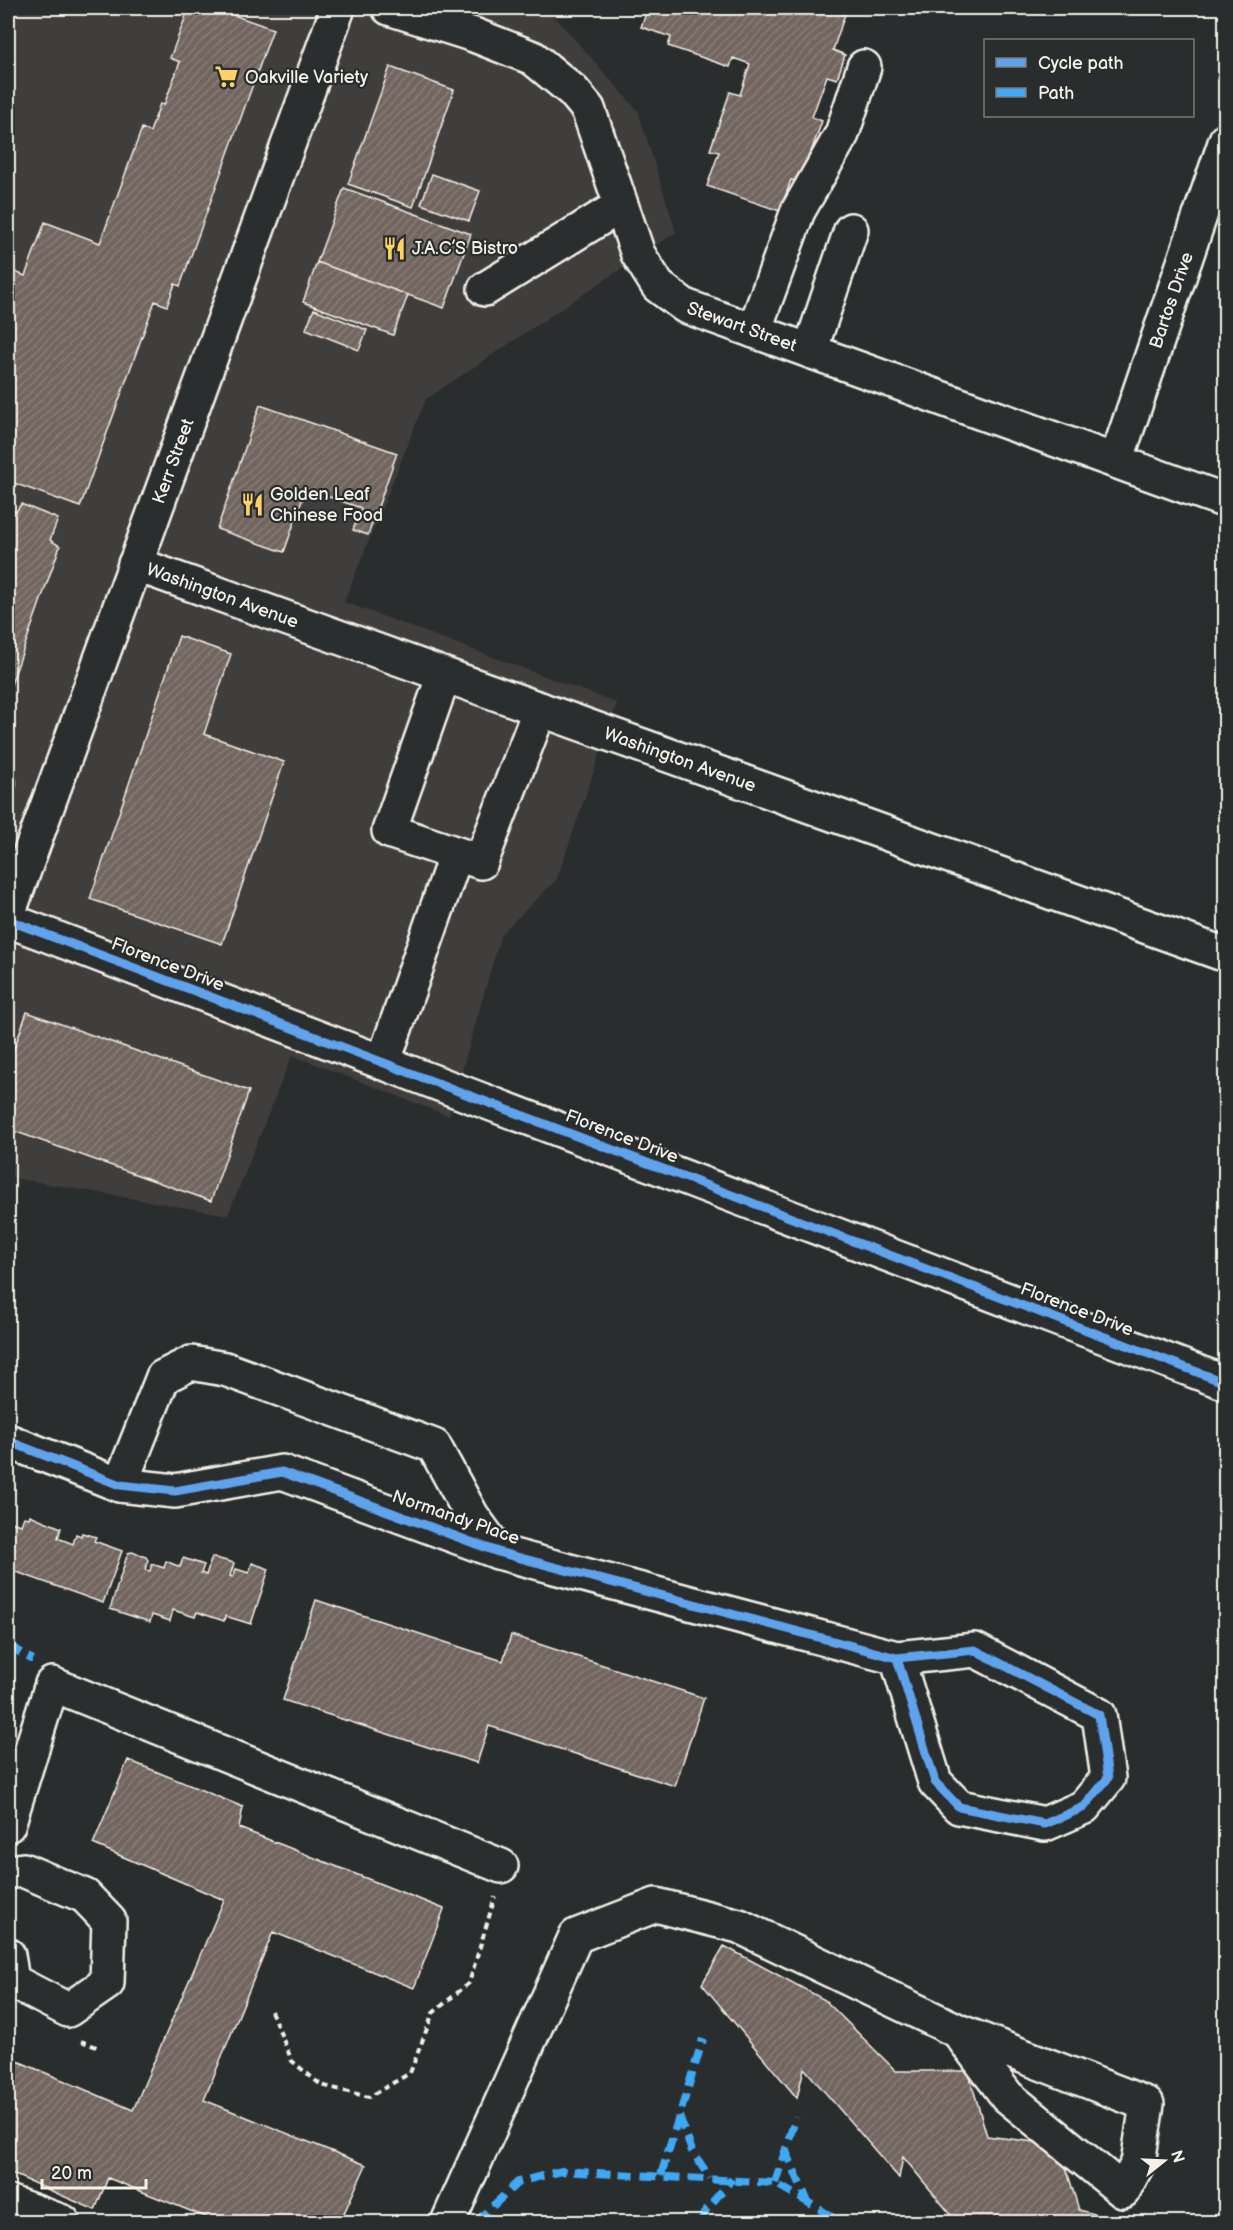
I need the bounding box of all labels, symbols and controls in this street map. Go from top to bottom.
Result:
legend [984,39,1194,117]
text: Cycle path [1038,53,1124,74]
supermarket icon: Oakville Variety [214,64,240,90]
place label: Oakville Variety [245,67,369,88]
text: Path [1038,83,1074,104]
restaurant icon: J.A.C’S Bistro [381,235,407,261]
place label: J.A.C’S Bistro [412,238,518,259]
street label: Bartos Drive [1145,249,1198,351]
street label: Stewart Street [684,298,800,357]
street label: Kerr Street [148,415,199,507]
place label: Golden Leaf Chinese Food [270,484,383,526]
restaurant icon: Golden Leaf Chinese Food [239,491,265,517]
street label: Washington Avenue [144,559,302,633]
street label: Washington Avenue [601,723,759,797]
street label: Florence Drive [108,933,228,996]
street label: Florence Drive [562,1105,682,1168]
street label: Florence Drive [1017,1278,1137,1341]
street label: Normandy Place [389,1486,523,1549]
north arrow [1134,2131,1194,2191]
text: N [1166,2148,1188,2165]
scale bar [42,2152,146,2190]
text: 20 m [51,2163,92,2184]

